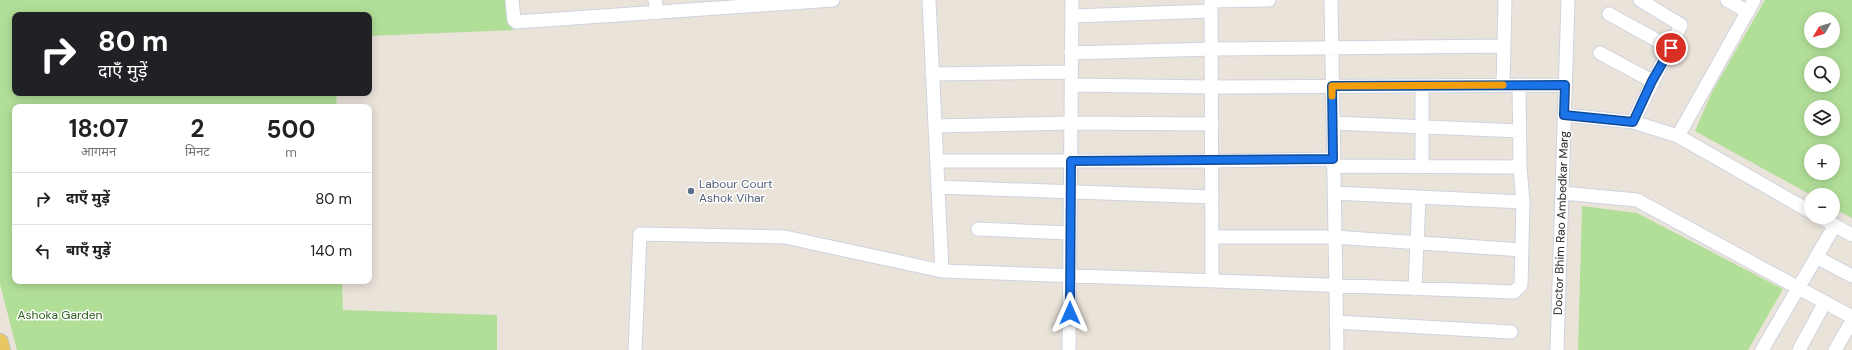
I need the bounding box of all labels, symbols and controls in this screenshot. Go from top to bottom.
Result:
north arrow [1804,12,1840,48]
map controls [1804,12,1840,224]
text: 80 m [98,23,168,60]
icon: right [32,28,84,80]
pin [1654,31,1688,65]
icon: arrive [1660,37,1682,59]
button: search [1804,56,1840,92]
text: दाएँ मुड़ें [98,59,147,83]
button: layers [1804,100,1840,136]
text: 18:07 [69,113,128,144]
text: 2 [191,113,204,144]
text: 500 [267,114,315,145]
street label: Doctor Bhim Rao Ambedkar Marg [1550,130,1572,315]
text: आगमन [81,143,116,160]
text: मिनट [185,143,210,160]
text: m [285,144,297,161]
button: + [1804,144,1840,180]
place label: Labour Court Ashok Vihar [699,176,773,206]
marker: Labour Court Ashok Vihar [686,186,696,196]
icon: right [32,188,54,210]
text: दाएँ मुड़ें [66,188,110,208]
button: − [1804,188,1840,224]
text: 80 m [315,189,352,209]
icon: left [32,240,54,262]
text: बाएँ मुड़ें [66,240,111,260]
text: 140 m [311,241,352,261]
position arrow [1049,292,1091,334]
park label: Ashoka Garden [18,307,103,323]

